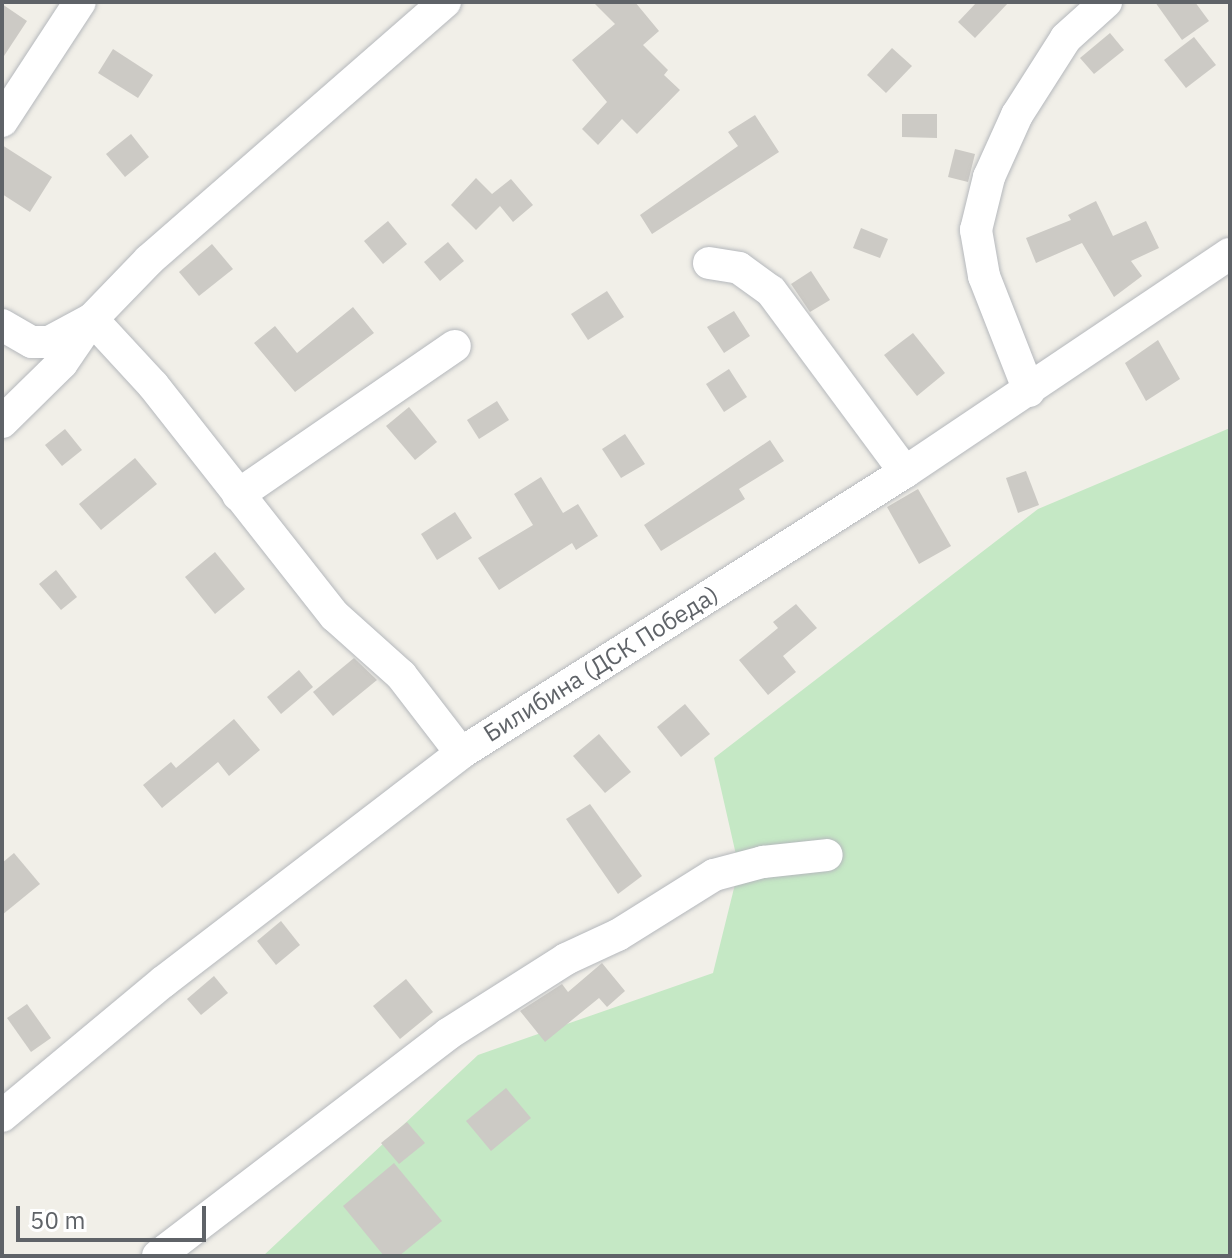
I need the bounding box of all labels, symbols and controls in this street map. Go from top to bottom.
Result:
street label: Билибина (ДСК Победа) [478,580,724,748]
scale bar [20,1190,210,1240]
text: 50 m [30,1204,85,1236]

